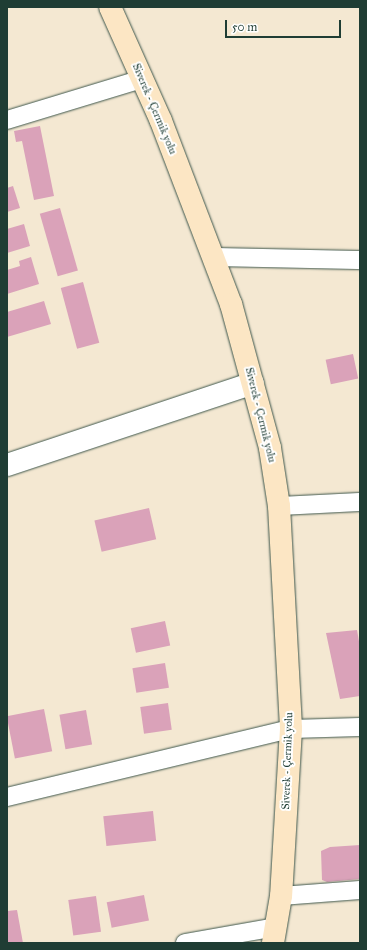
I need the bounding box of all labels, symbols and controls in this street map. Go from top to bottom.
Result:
scale bar [227,12,343,38]
text: 50 m [232,20,257,34]
street label: Siverek - Çermik yolu [129,62,179,156]
street label: Siverek - Çermik yolu [242,366,278,464]
street label: Siverek - Çermik yolu [280,712,296,810]

